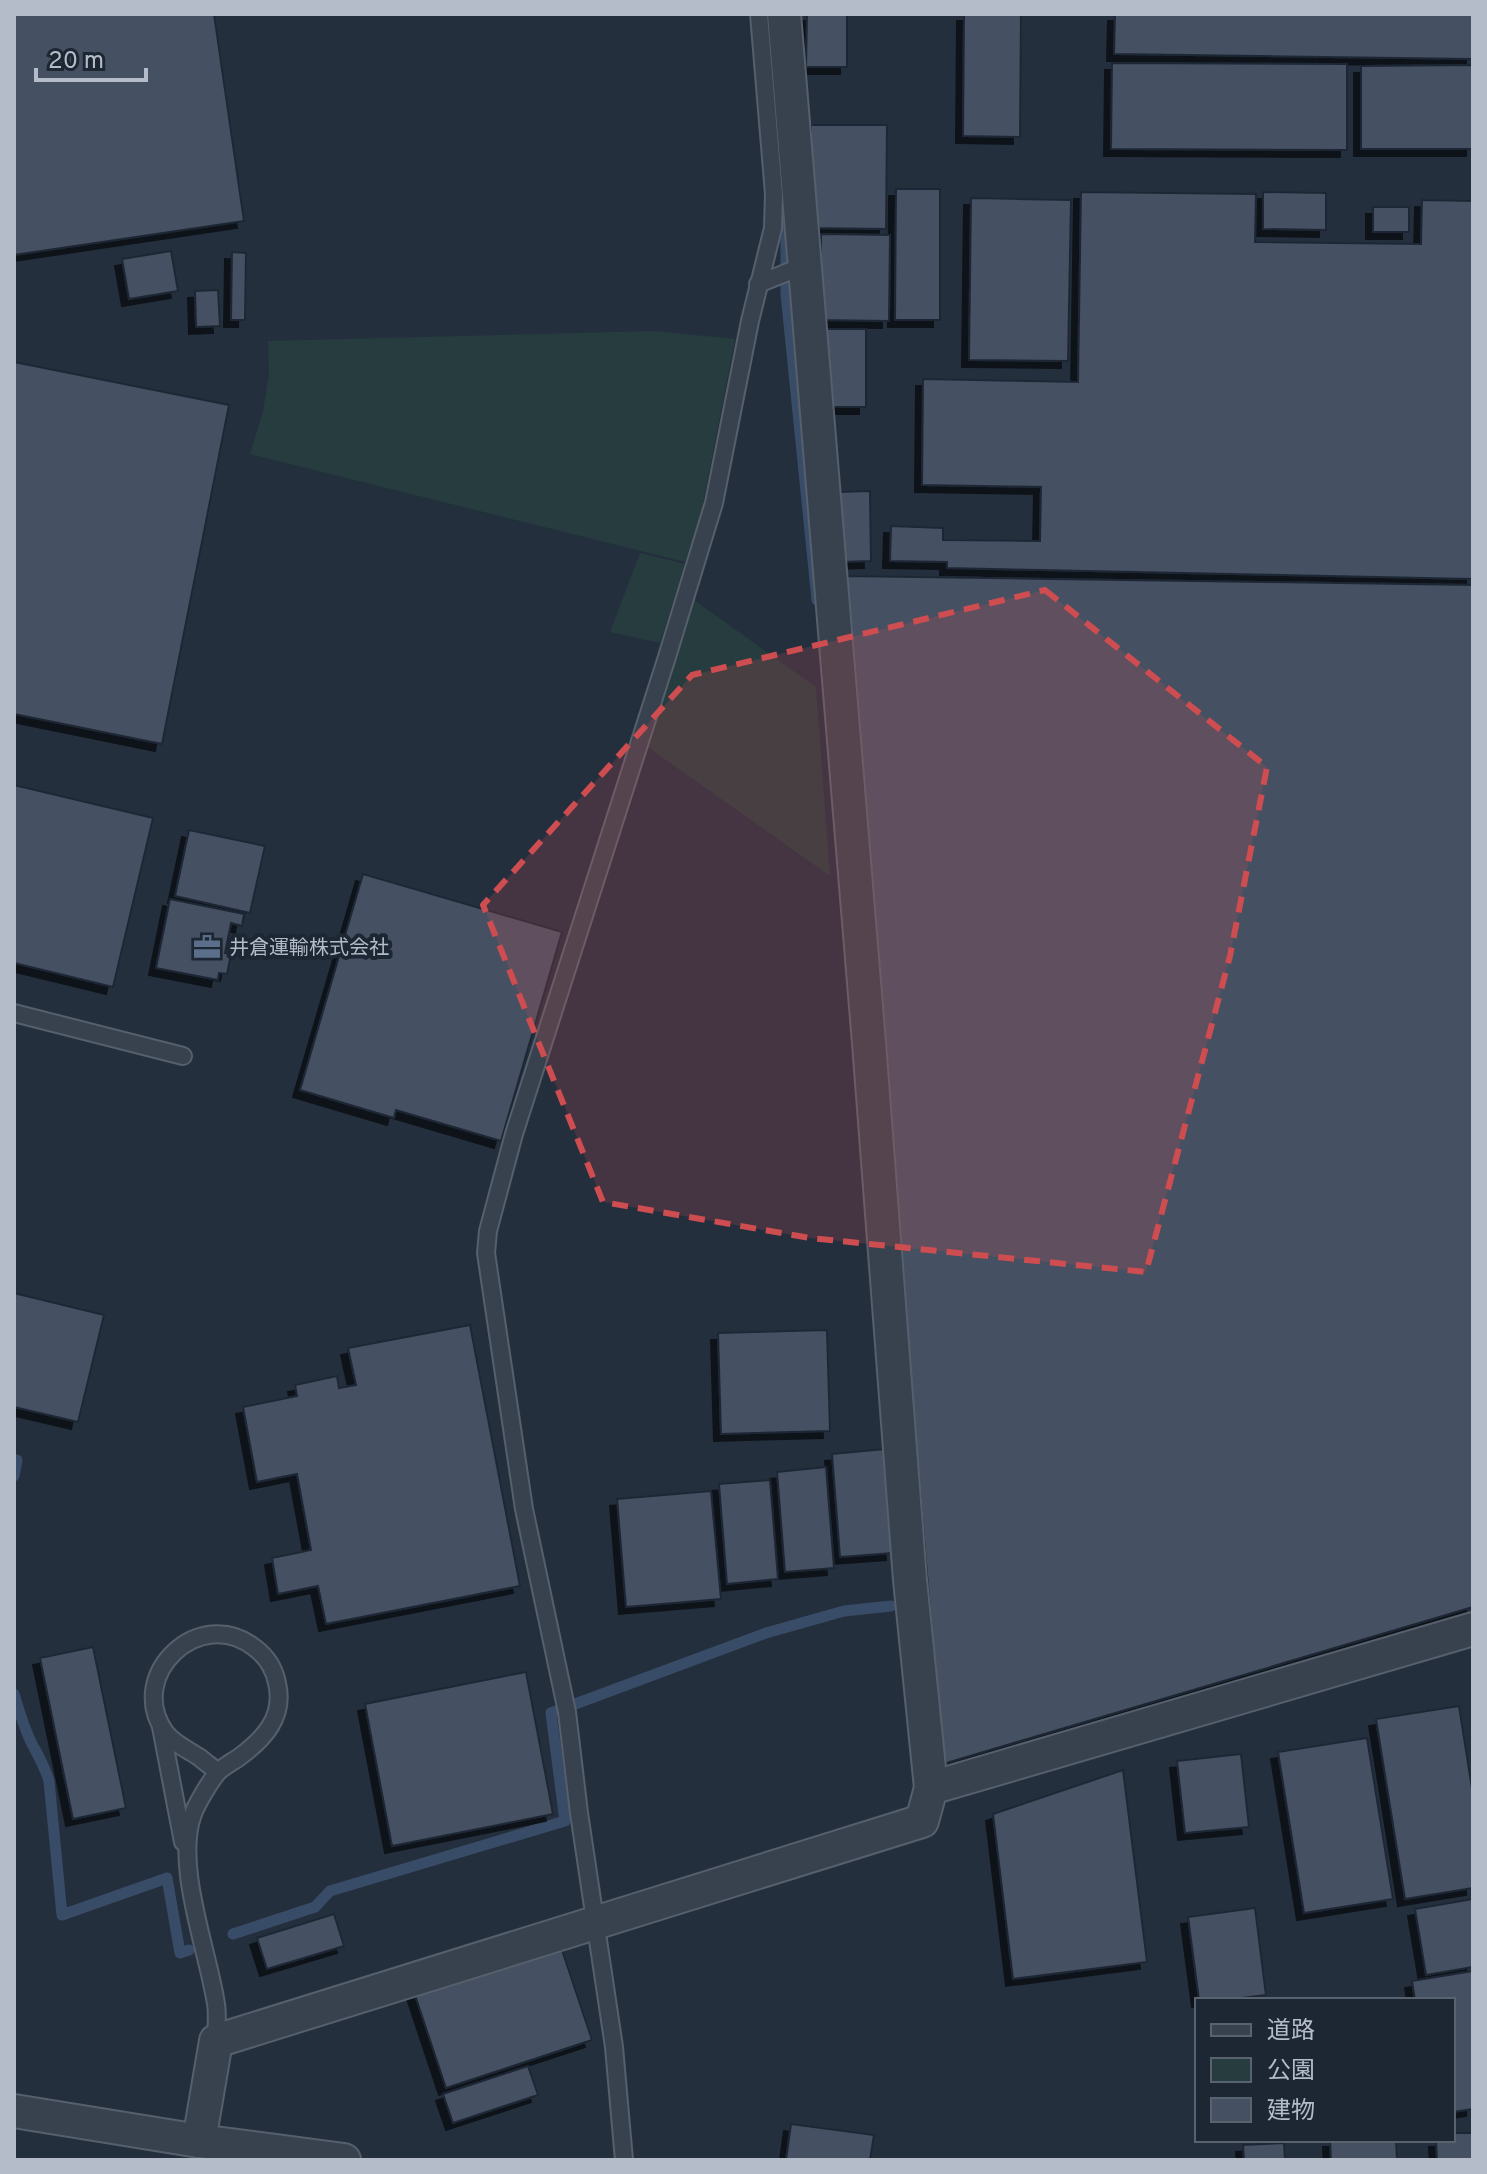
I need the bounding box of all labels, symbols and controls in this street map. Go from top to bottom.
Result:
scale bar [36,32,146,82]
text: 20 m [48,47,104,77]
office icon: 井倉運輸株式会社 [192,932,222,962]
place label: 井倉運輸株式会社 [229,936,389,962]
legend [1195,1998,1455,2142]
text: 道路 [1267,2017,1315,2047]
text: 公園 [1267,2057,1315,2087]
text: 建物 [1267,2097,1315,2127]

